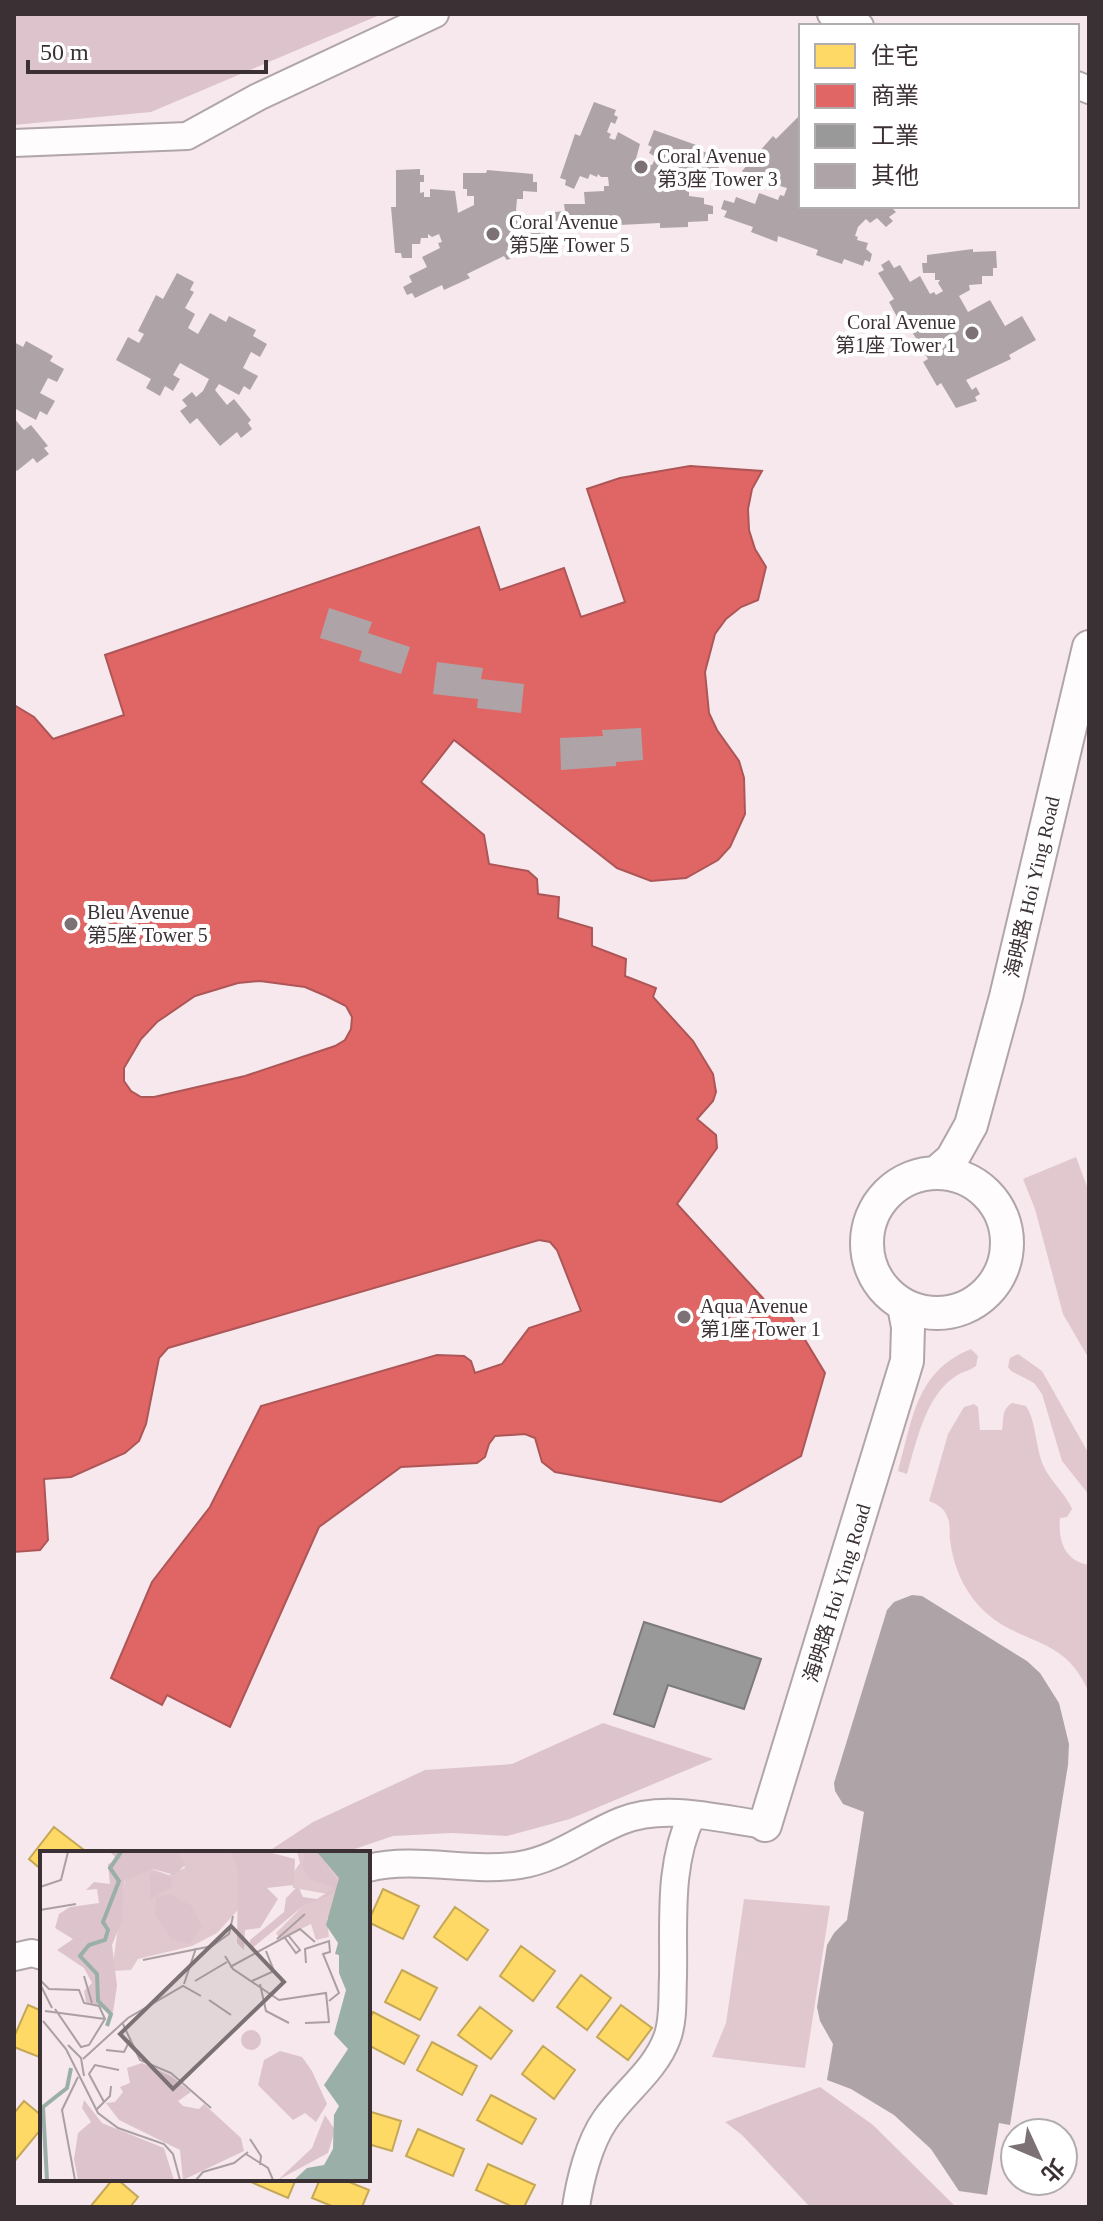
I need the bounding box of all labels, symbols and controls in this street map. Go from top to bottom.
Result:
scale bar [28,24,266,74]
legend [799,24,1079,208]
text: 50 m [40,39,89,65]
text: 住宅 [871,43,919,69]
text: 商業 [871,83,919,109]
text: 工業 [871,123,919,149]
place label: Coral Avenue 第3座 Tower 3 [657,145,778,190]
marker: Coral Avenue 第3座 Tower 3 [632,158,650,176]
text: 其他 [871,163,919,189]
place label: Coral Avenue 第5座 Tower 5 [509,211,630,256]
marker: Coral Avenue 第5座 Tower 5 [484,225,502,243]
place label: Coral Avenue 第1座 Tower 1 [835,311,956,356]
marker: Coral Avenue 第1座 Tower 1 [963,324,981,342]
street label: 海映路 Hoi Ying Road [1000,794,1065,980]
place label: Bleu Avenue 第5座 Tower 5 [87,901,208,946]
marker: Bleu Avenue 第5座 Tower 5 [62,915,80,933]
place label: Aqua Avenue 第1座 Tower 1 [700,1295,821,1340]
marker: Aqua Avenue 第1座 Tower 1 [675,1308,693,1326]
street label: 海映路 Hoi Ying Road [799,1501,876,1685]
inset map [40,1851,370,2181]
north arrow [999,2117,1079,2197]
text: 北 [1036,2154,1070,2187]

